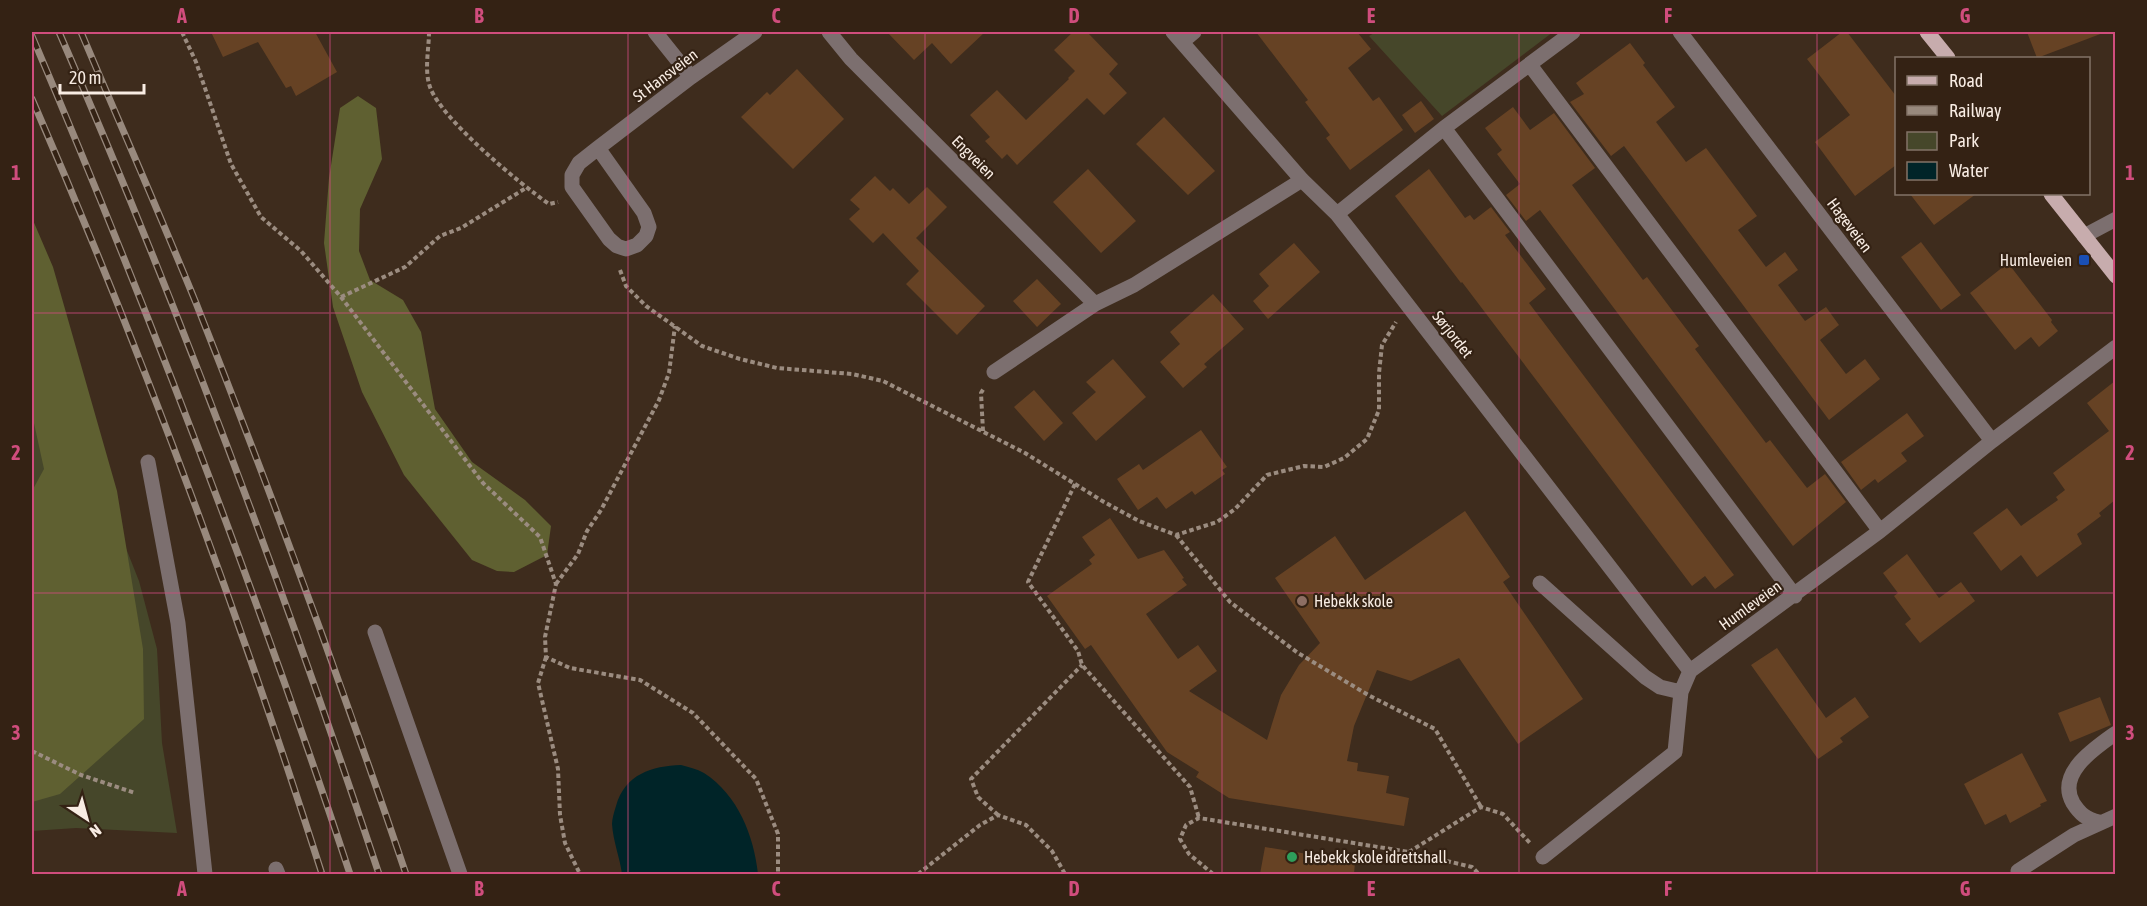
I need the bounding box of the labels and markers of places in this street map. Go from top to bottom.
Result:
place label: Humleveien [2000,251,2072,269]
marker: Humleveien [2077,253,2091,267]
place label: Hebekk skole [1314,592,1393,610]
marker: Hebekk skole [1295,594,1309,608]
place label: Hebekk skole idrettshall [1304,848,1448,866]
marker: Hebekk skole idrettshall [1285,850,1299,864]

